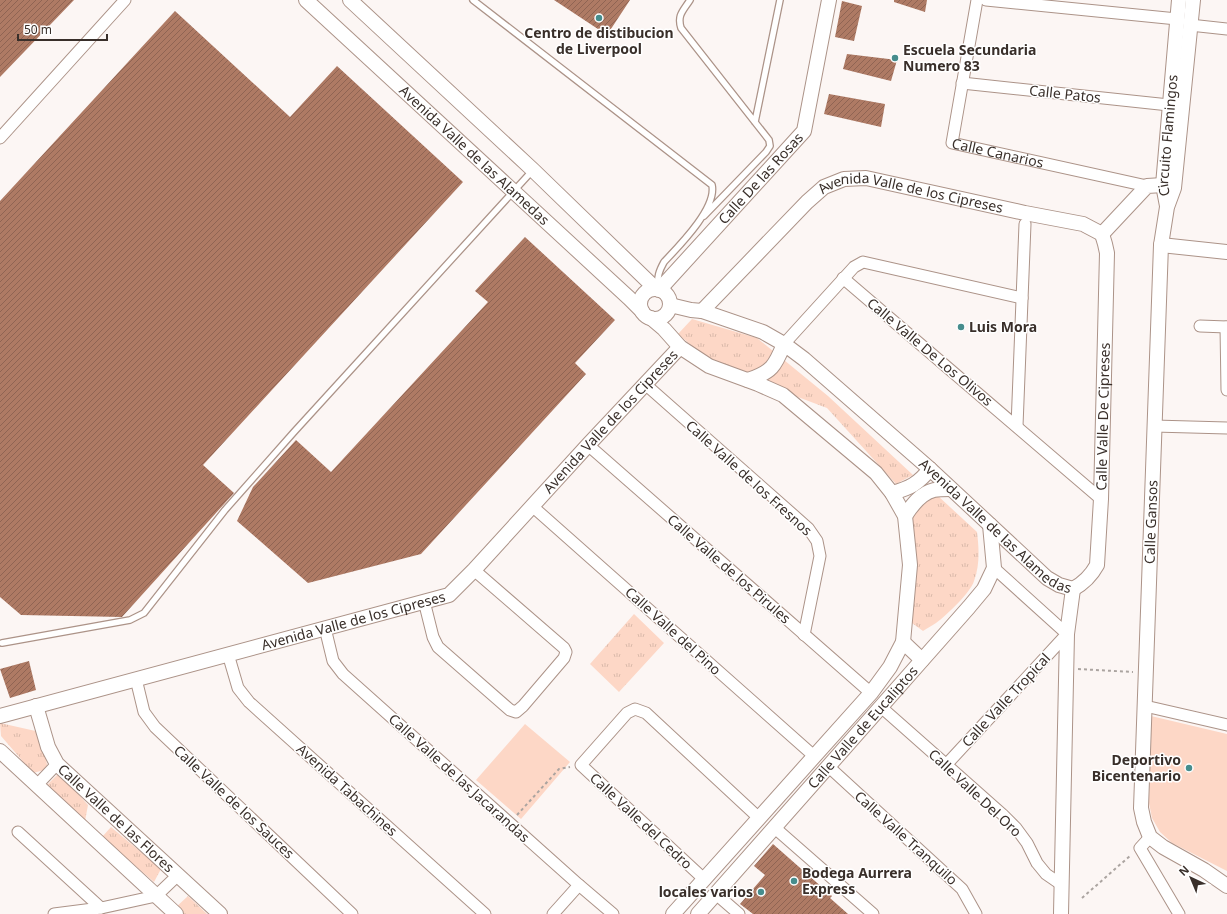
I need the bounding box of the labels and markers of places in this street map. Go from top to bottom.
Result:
marker: Centro de distibucion de Liverpool [594,13,604,23]
place label: Centro de distibucion de Liverpool [524,23,674,58]
place label: Escuela Secundaria Numero 83 [903,40,1036,75]
marker: Escuela Secundaria Numero 83 [890,53,900,63]
place label: Luis Mora [969,317,1037,336]
marker: Luis Mora [956,322,966,332]
place label: Deportivo Bicentenario [1092,750,1181,785]
marker: Deportivo Bicentenario [1184,763,1194,773]
place label: Bodega Aurrera Express [802,863,912,898]
marker: Bodega Aurrera Express [789,876,799,886]
place label: locales varios [659,882,753,901]
marker: locales varios [756,887,766,897]

